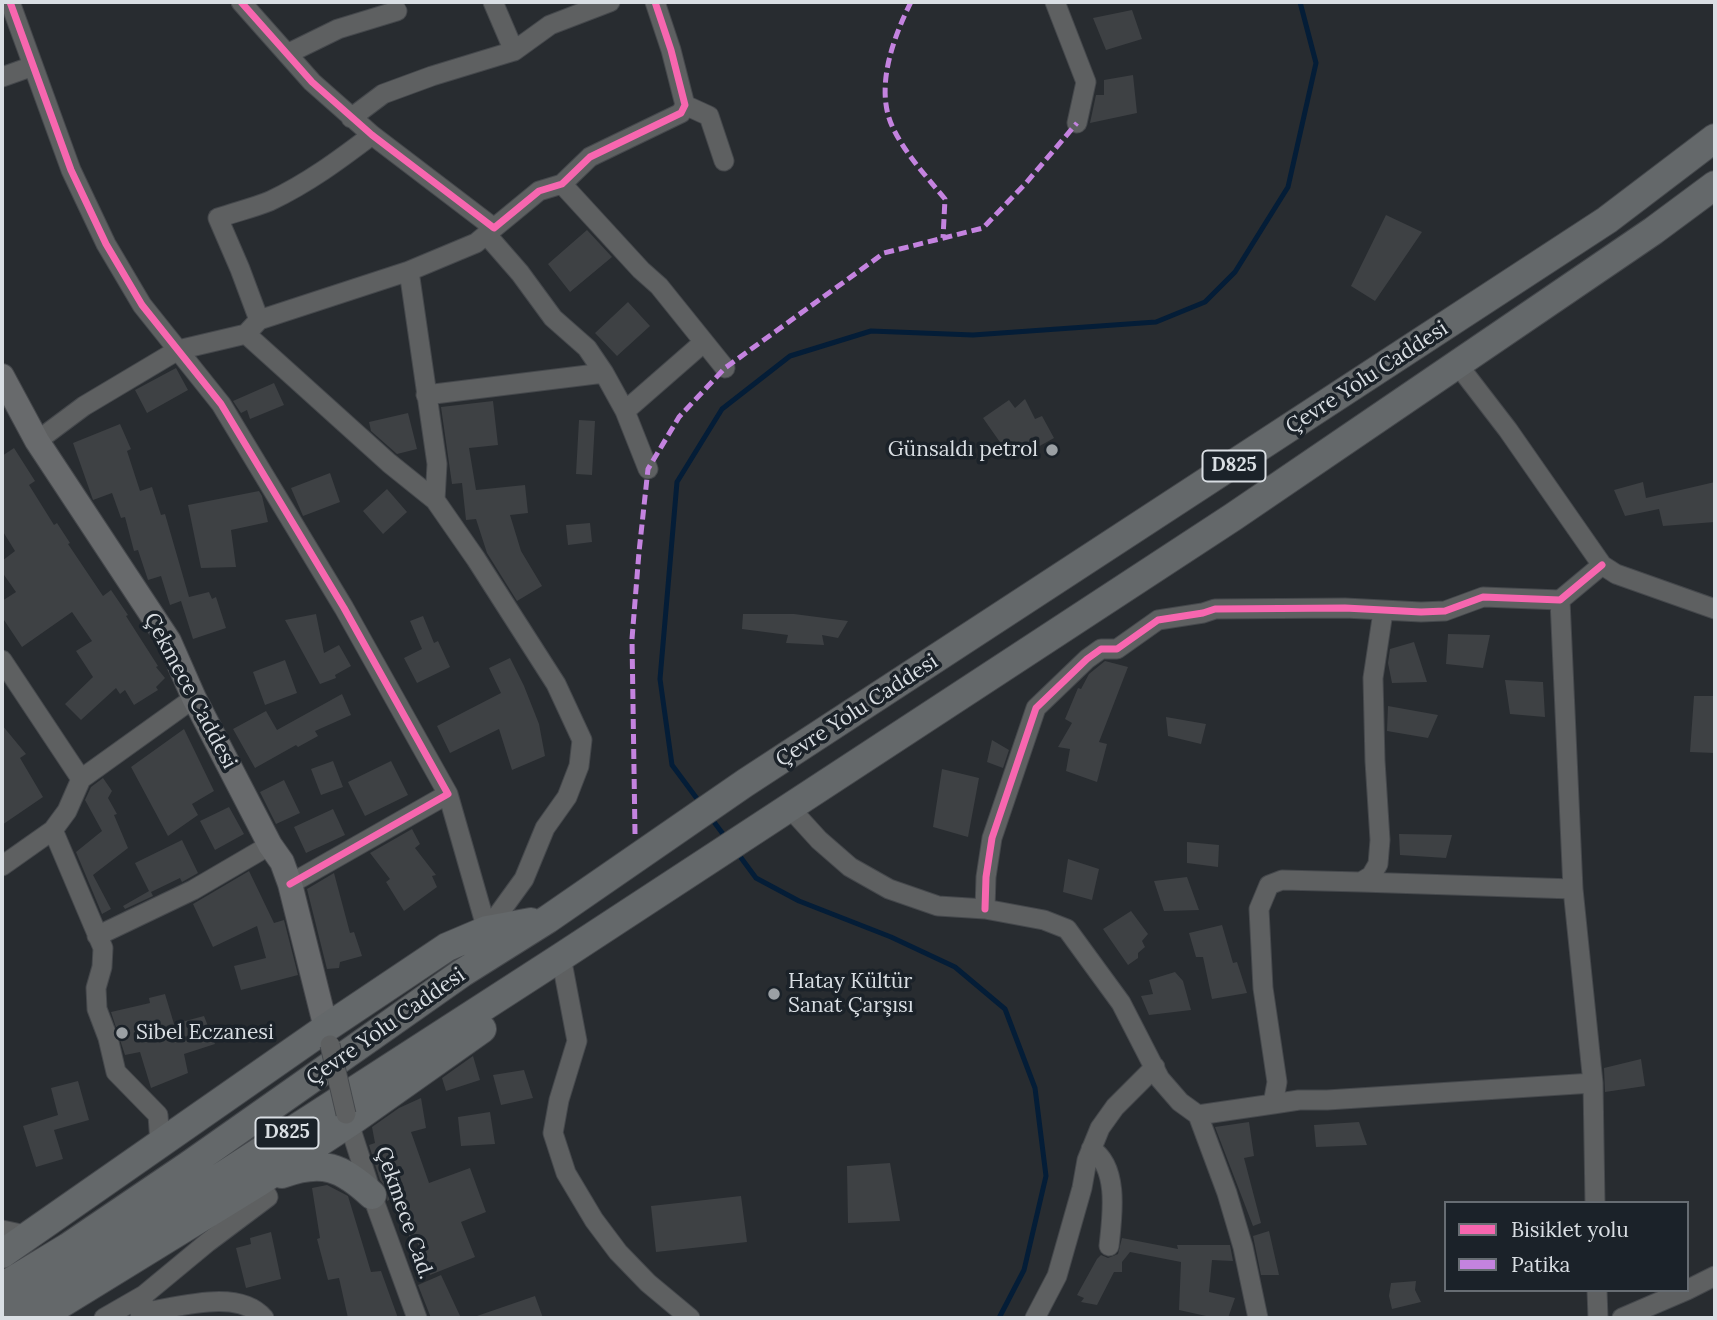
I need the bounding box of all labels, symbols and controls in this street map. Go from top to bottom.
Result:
street label: Çevre Yolu Caddesi [1281,316,1453,440]
place label: Günsaldı petrol [888,437,1038,463]
marker: Günsaldı petrol [1044,442,1060,458]
road number: D825 [1202,450,1266,481]
street label: Çekmece Caddesi [138,609,242,773]
street label: Çevre Yolu Caddesi [771,649,943,773]
street label: Çevre Yolu Caddesi [302,963,470,1091]
place label: Hatay Kültür Sanat Çarşısı [788,969,914,1019]
marker: Hatay Kültür Sanat Çarşısı [766,986,782,1002]
place label: Sibel Eczanesi [136,1020,274,1046]
marker: Sibel Eczanesi [114,1025,130,1041]
road number: D825 [256,1118,318,1148]
street label: Çekmece Cad. [370,1143,438,1283]
legend [1444,1201,1689,1292]
text: Bisiklet yolu [1511,1216,1629,1243]
text: Patika [1511,1251,1570,1278]

